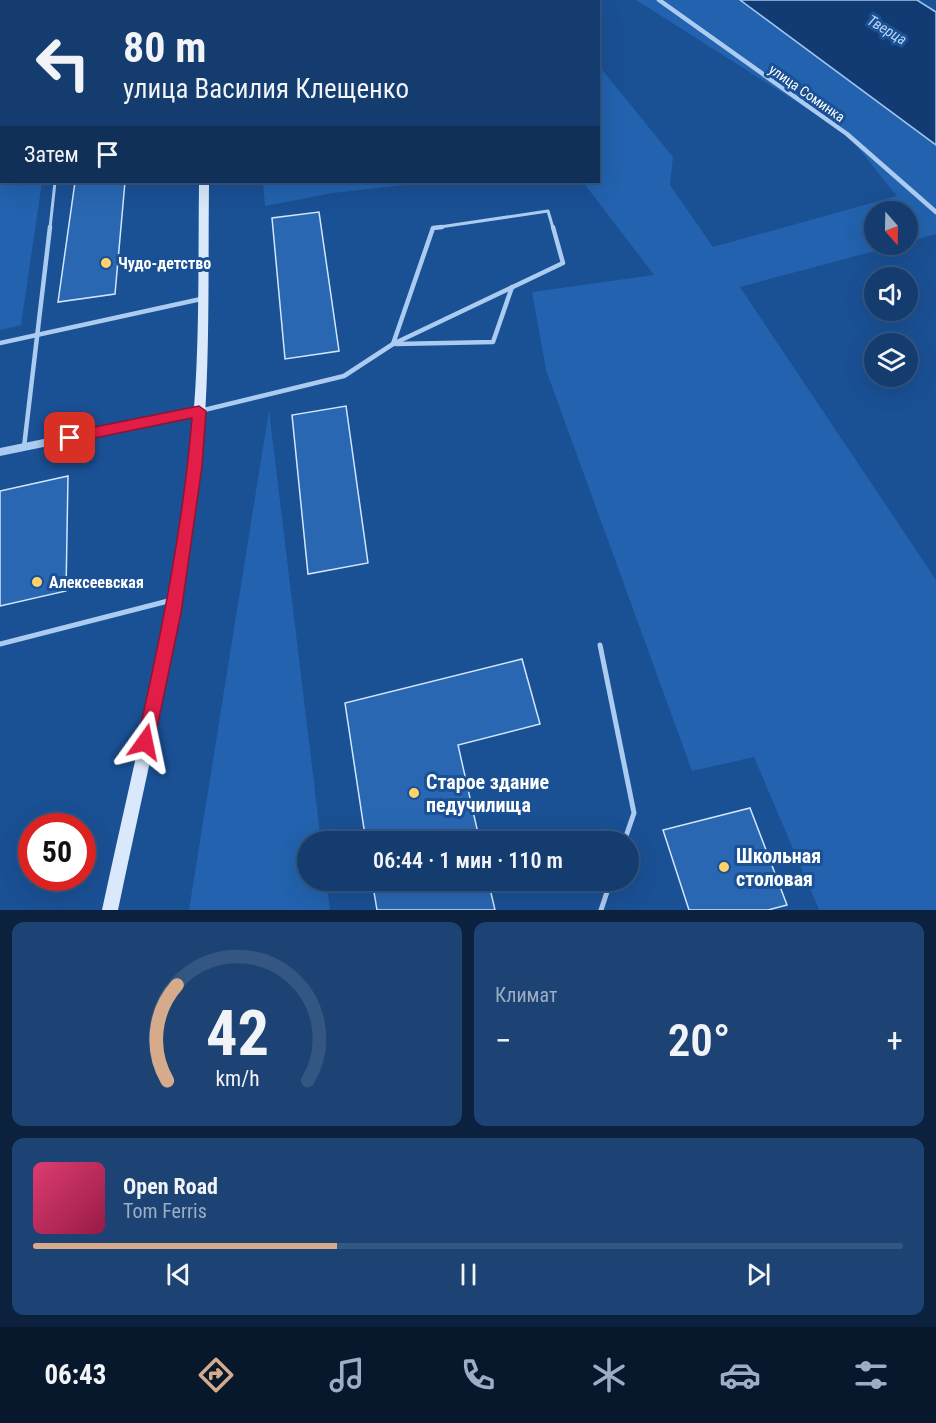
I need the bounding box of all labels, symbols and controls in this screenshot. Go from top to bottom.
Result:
water label: Тверца [864,11,910,49]
text: 80 m [123,23,206,72]
icon: left [24,24,102,102]
street label: улица Соминка [766,61,848,125]
text: улица Василия Клещенко [123,73,409,105]
icon: arrive [91,138,124,171]
text: Затем [24,142,79,167]
north arrow [864,201,918,255]
map controls [864,201,918,387]
place label: Чудо-детство [118,254,211,273]
marker: Чудо-детство [99,256,113,270]
button: sound [864,267,918,321]
button: layers [864,333,918,387]
pin [44,412,95,463]
icon: arrive [53,421,86,454]
place label: Алексеевская [49,573,144,592]
marker: Алексеевская [30,575,44,589]
position arrow [113,710,177,774]
place label: Старое здание педучилища [426,770,549,817]
marker: Старое здание педучилища [407,786,421,800]
speed limit sign: 50 [18,813,96,891]
place label: Школьная столовая [736,844,821,891]
text: 06:44 · 1 мин · 110 m [373,848,563,873]
marker: Школьная столовая [717,860,731,874]
text: Климат [495,983,557,1007]
text: 42 [205,997,269,1070]
text: 20° [668,1014,730,1067]
text: − [495,1021,512,1060]
text: + [887,1021,903,1060]
text: km/h [215,1066,259,1091]
text: Open Road [123,1174,218,1199]
text: Tom Ferris [123,1199,207,1223]
icon: previous [162,1258,195,1291]
icon: pause [452,1258,485,1291]
icon: next [742,1258,775,1291]
icon: directions [195,1354,237,1396]
icon: music [326,1354,368,1396]
icon: phone [457,1354,499,1396]
icon: climate [588,1354,630,1396]
icon: car [719,1354,761,1396]
icon: filters [850,1354,892,1396]
text: 06:43 [44,1359,106,1391]

